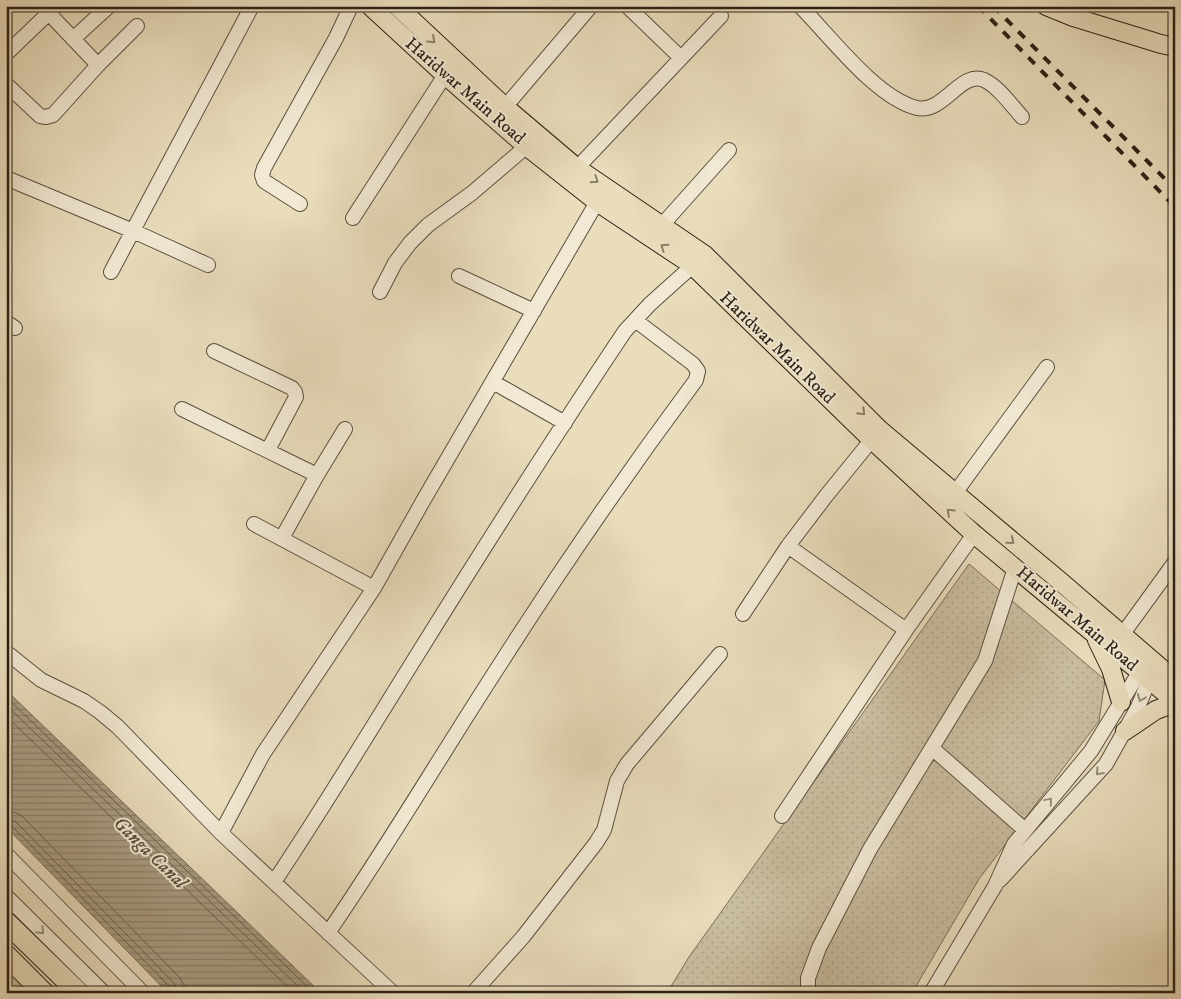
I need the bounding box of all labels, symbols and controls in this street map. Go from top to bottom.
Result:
street label: Haridwar Main Road [400,33,530,149]
one-way arrow [427,34,436,43]
one-way arrow [589,174,598,184]
one-way arrow [661,244,670,253]
street label: Haridwar Main Road [715,287,839,409]
one-way arrow [856,406,865,415]
one-way arrow [947,508,956,517]
one-way arrow [1006,535,1015,544]
street label: Haridwar Main Road [1012,562,1142,676]
one-way arrow [1137,694,1147,702]
one-way arrow [1095,766,1104,775]
one-way arrow [1043,798,1052,807]
water label: Ganga Canal [108,812,193,895]
one-way arrow [35,925,44,934]

